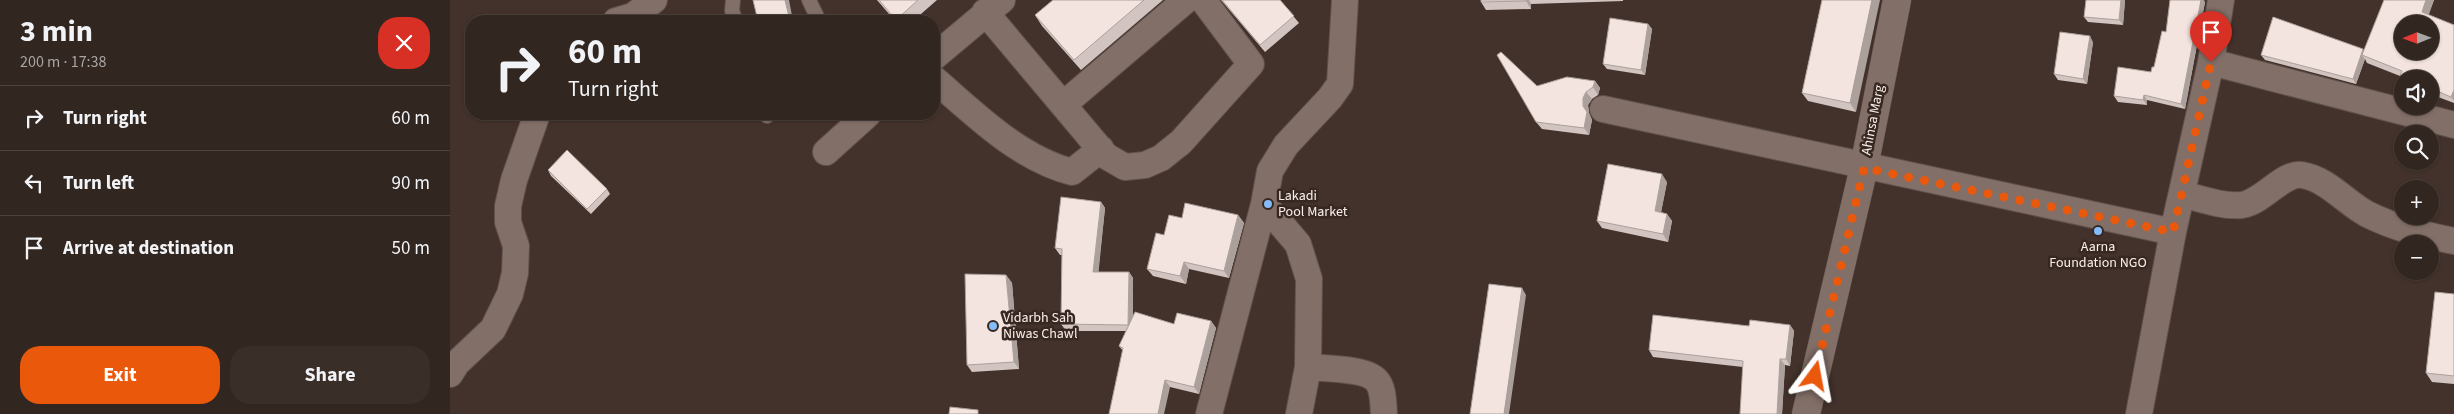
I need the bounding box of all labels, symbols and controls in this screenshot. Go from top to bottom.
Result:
text: 3 min [20,10,93,53]
pin [2190,11,2232,62]
north arrow [2394,15,2439,60]
map controls [2394,15,2439,280]
button: close [378,17,430,69]
icon: arrive [2197,18,2225,46]
text: 60 m [568,27,642,77]
icon: right [485,35,550,100]
text: 200 m · 17:38 [20,51,107,73]
button: sound [2394,70,2439,115]
text: Turn right [568,73,658,105]
street label: Ahinsa Marg [1856,83,1890,157]
icon: right [20,104,48,132]
text: Turn right [63,105,147,132]
text: 60 m [392,105,430,132]
button: search [2394,125,2439,170]
icon: left [20,169,48,197]
text: Turn left [63,170,134,197]
text: 90 m [392,170,430,197]
button: + [2394,180,2439,225]
place label: Lakadi Pool Market [1278,186,1348,222]
marker: Lakadi Pool Market [1262,198,1274,210]
marker: Aarna Foundation NGO [2092,225,2104,237]
icon: arrive [20,234,48,262]
text: Arrive at destination [63,235,234,262]
text: 50 m [392,235,430,262]
button: − [2394,235,2439,280]
place label: Aarna Foundation NGO [2049,237,2147,273]
place label: Vidarbh Sah Niwas Chawl [1003,308,1078,344]
marker: Vidarbh Sah Niwas Chawl [987,320,999,332]
button: Exit [20,346,220,404]
button: Share [230,346,430,404]
position arrow [1788,349,1840,401]

